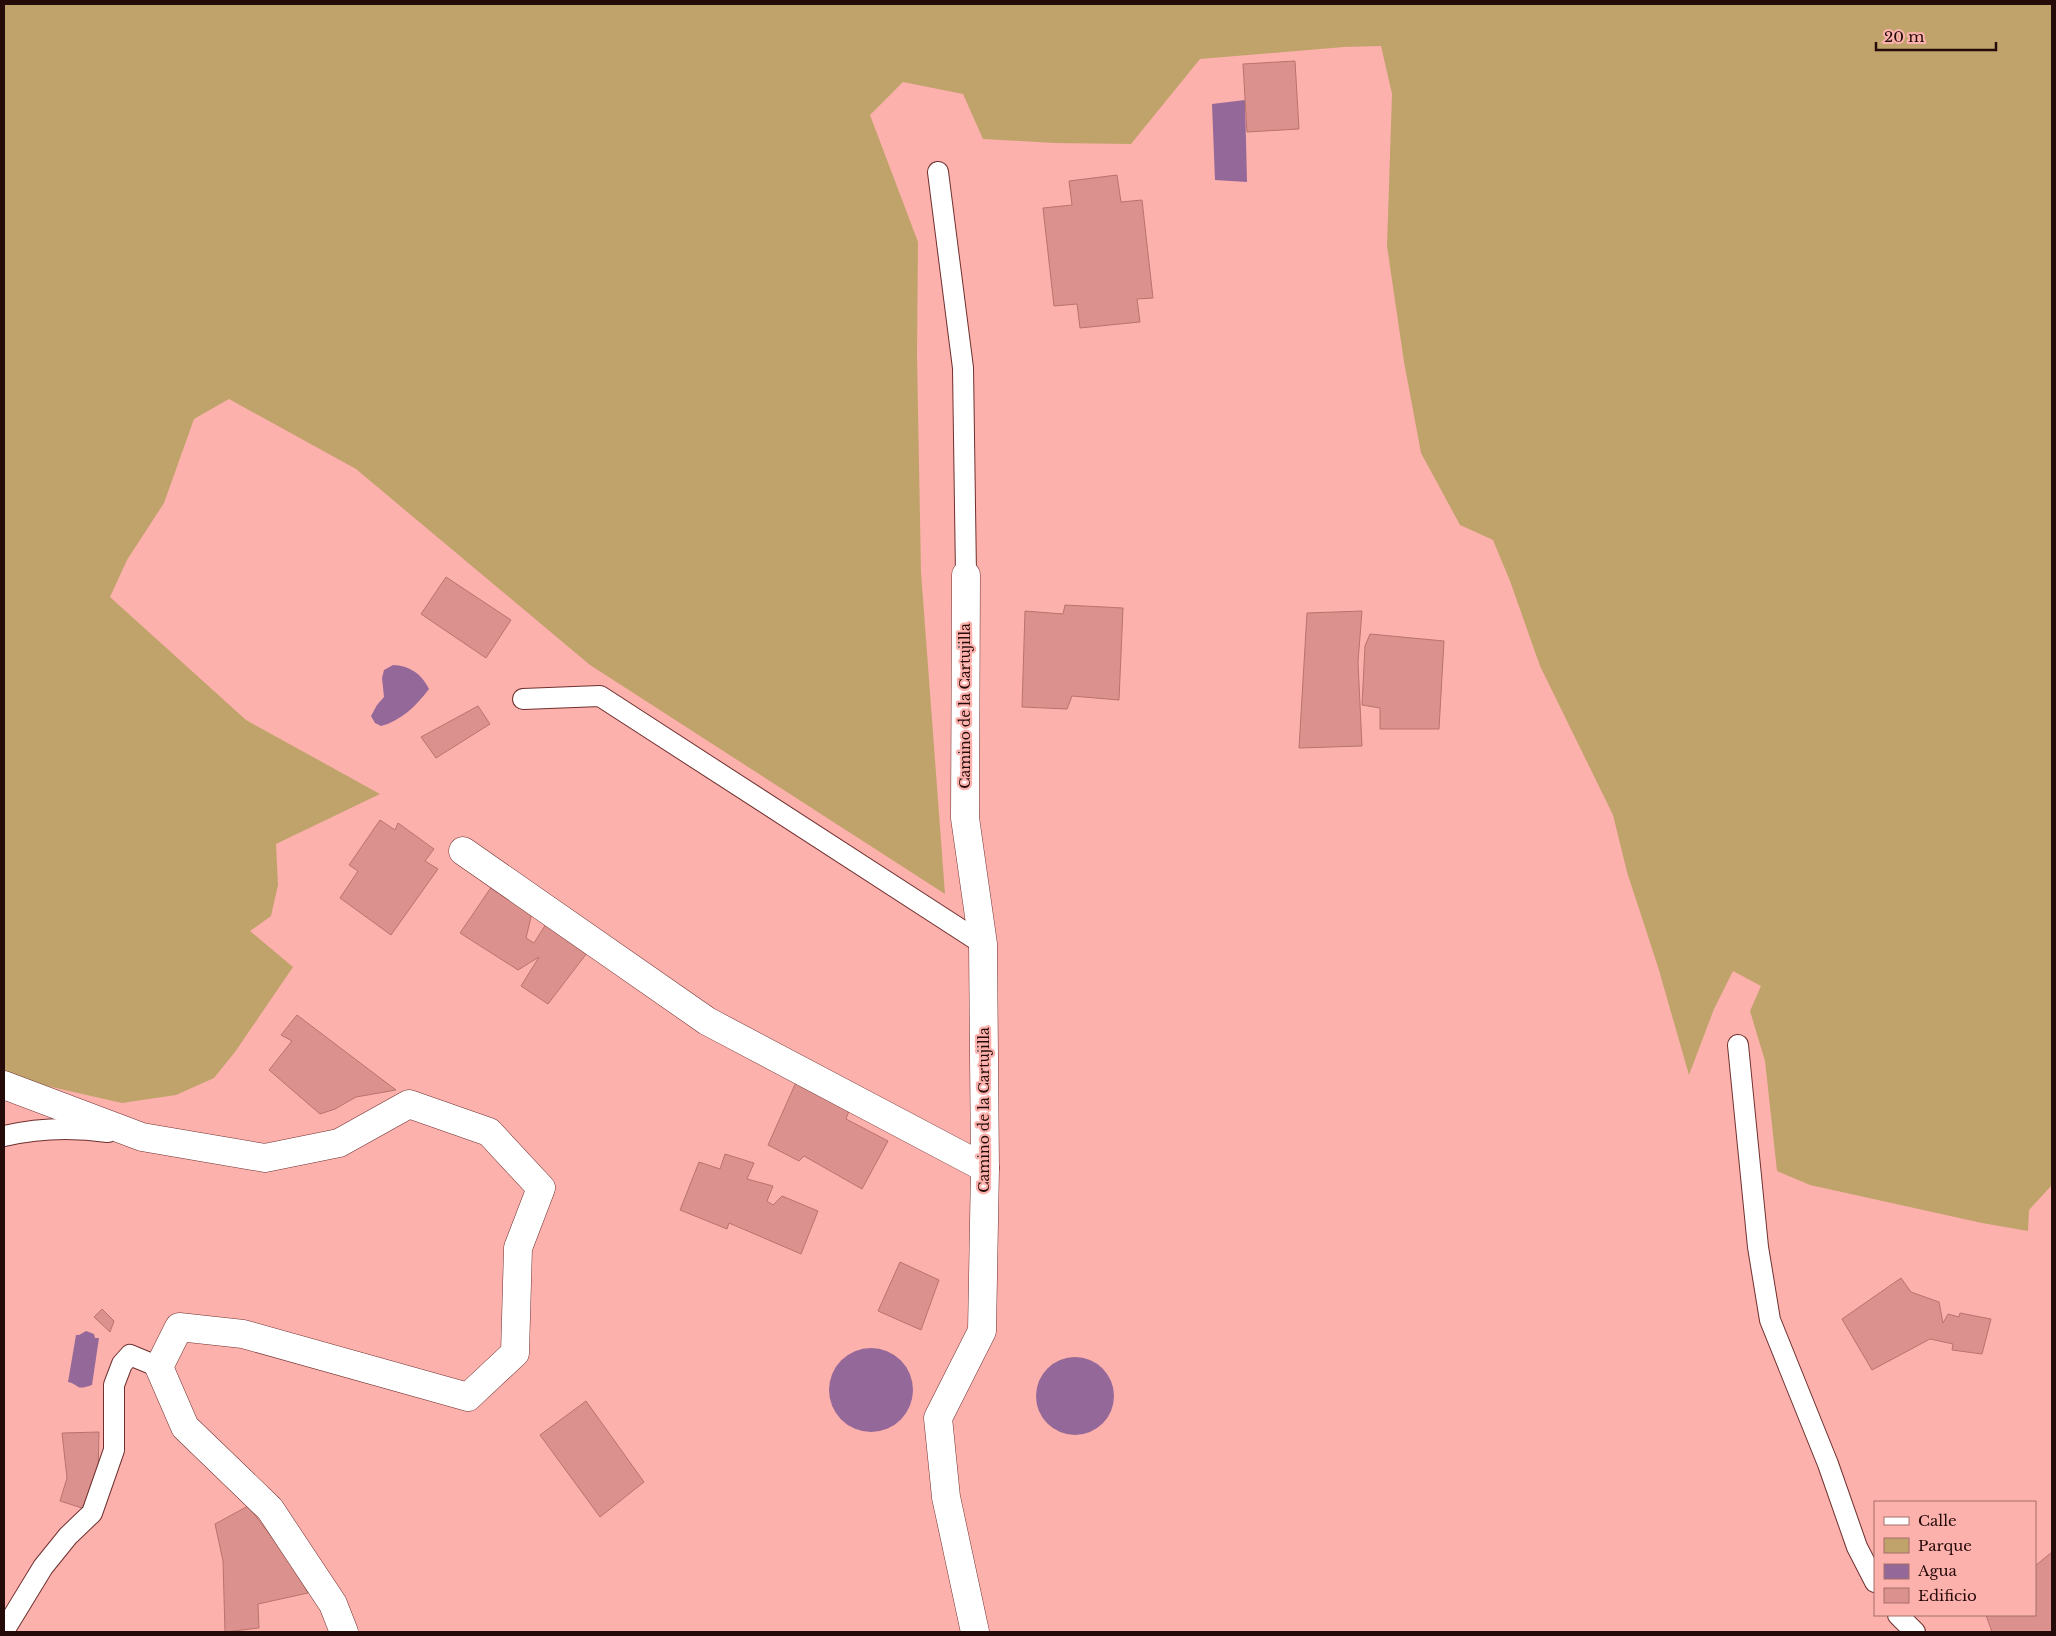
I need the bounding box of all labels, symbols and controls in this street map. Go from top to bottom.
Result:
scale bar [1876,20,1996,52]
text: 20 m [1884,27,1924,46]
street label: Camino de la Cartujilla [956,623,974,789]
street label: Camino de la Cartujilla [975,1027,993,1193]
legend [1874,1501,2036,1616]
text: Calle [1918,1511,1957,1530]
text: Parque [1918,1536,1972,1555]
text: Agua [1917,1561,1958,1580]
text: Edificio [1918,1586,1977,1605]

